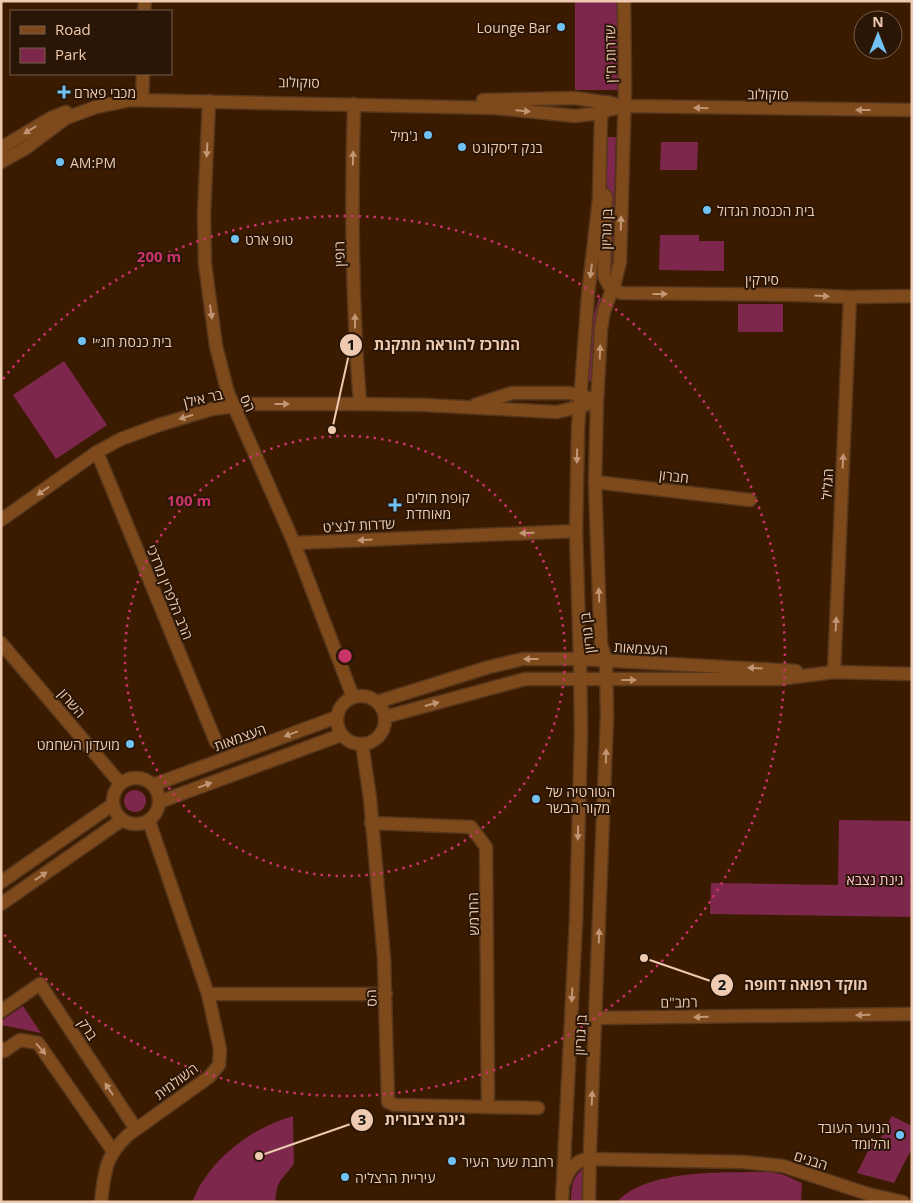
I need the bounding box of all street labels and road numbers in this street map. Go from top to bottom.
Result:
street label: שדרות ח"ן [600,25,620,83]
street label: סוקולוב [278,72,320,92]
street label: סוקולוב [747,84,789,104]
street label: בן גוריון [596,207,616,250]
street label: רופין [329,241,349,267]
street label: סירקין [745,270,779,289]
street label: בר אילן [181,384,225,412]
street label: הס [236,391,260,415]
street label: חברון [658,465,690,487]
street label: הגליל [817,468,837,500]
street label: שדרות לנצ'ט [322,514,396,536]
street label: הרב הלפרין מרדכי [142,542,198,642]
street label: בן גוריון [575,611,599,655]
street label: העצמאות [613,637,669,659]
street label: השרון [54,684,90,722]
street label: העצמאות [211,719,269,755]
street label: החרמש [463,892,483,936]
street label: הס [361,989,381,1007]
street label: רמב"ם [660,992,698,1012]
street label: בן גוריון [569,1013,591,1056]
street label: ברק [74,1014,103,1044]
street label: השולמית [150,1058,202,1104]
street label: הבנים [792,1146,830,1174]

